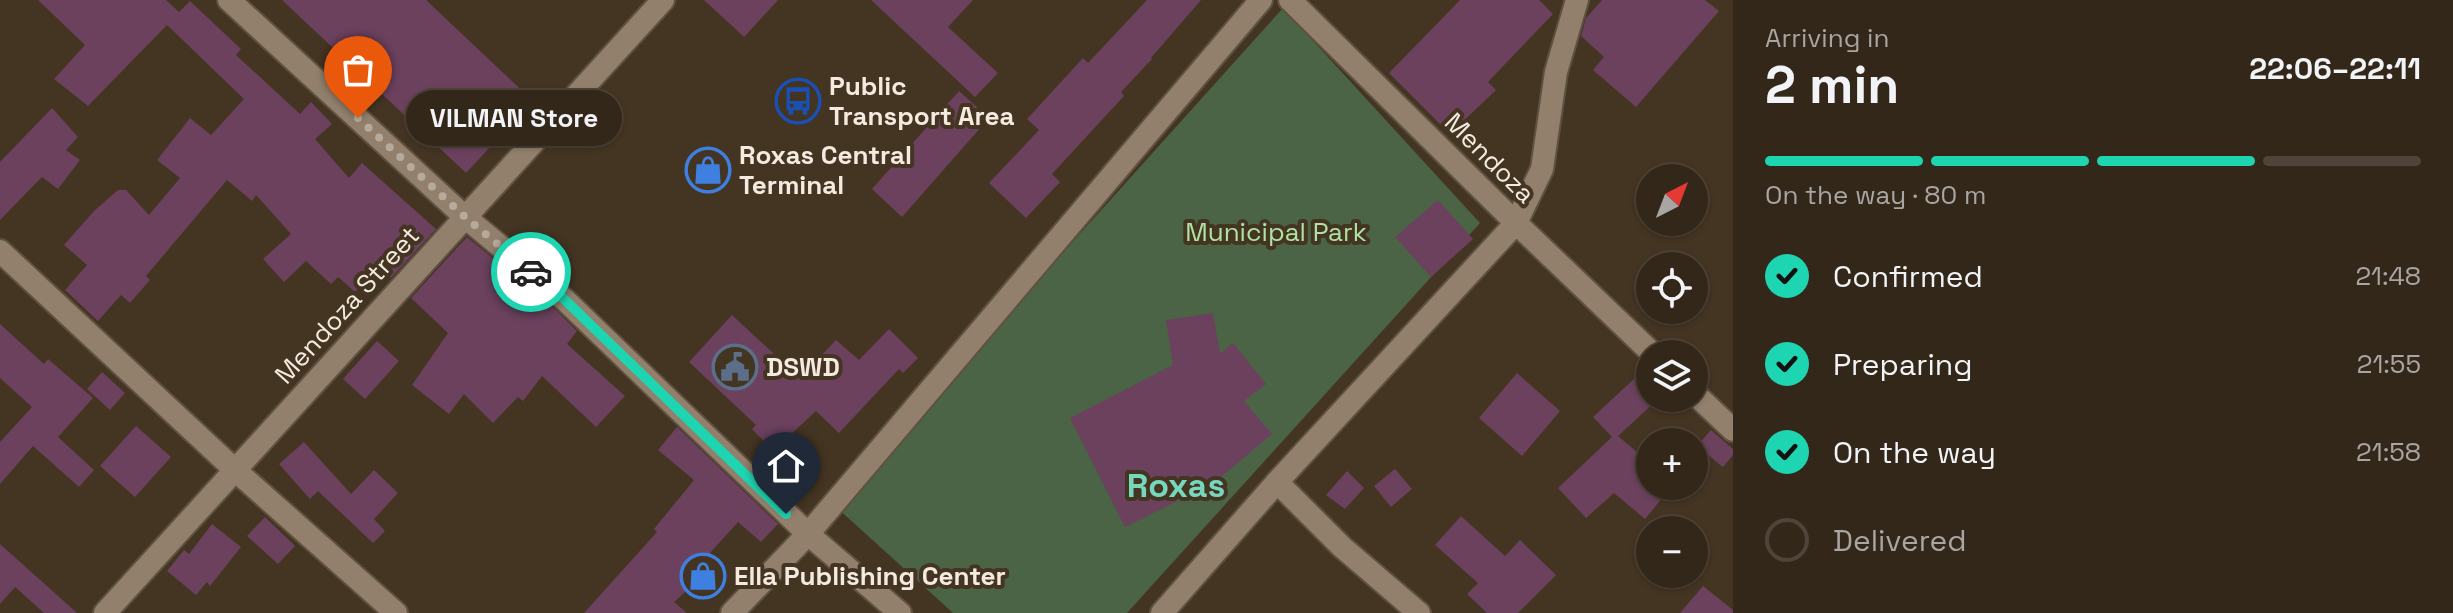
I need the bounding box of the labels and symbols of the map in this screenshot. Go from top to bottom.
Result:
pin [324,36,392,118]
place label: Public Transport Area [829,69,1014,133]
bus stop icon: Public Transport Area [774,77,822,125]
callout: VILMAN Store [406,90,622,146]
street label: Mendoza [1437,105,1543,211]
place label: Roxas Central Terminal [739,138,912,202]
shop icon: Roxas Central Terminal [684,146,732,194]
north arrow [1636,164,1708,236]
park label: Municipal Park [1185,215,1367,249]
street label: Mendoza Street [267,219,427,391]
courier [491,232,571,312]
public building icon: DSWD [711,343,759,391]
place label: DSWD [766,350,840,384]
pin [752,432,820,514]
district label: Roxas [1127,464,1225,507]
shop icon: Ella Publishing Center [679,552,727,600]
place label: Ella Publishing Center [734,559,1006,593]

